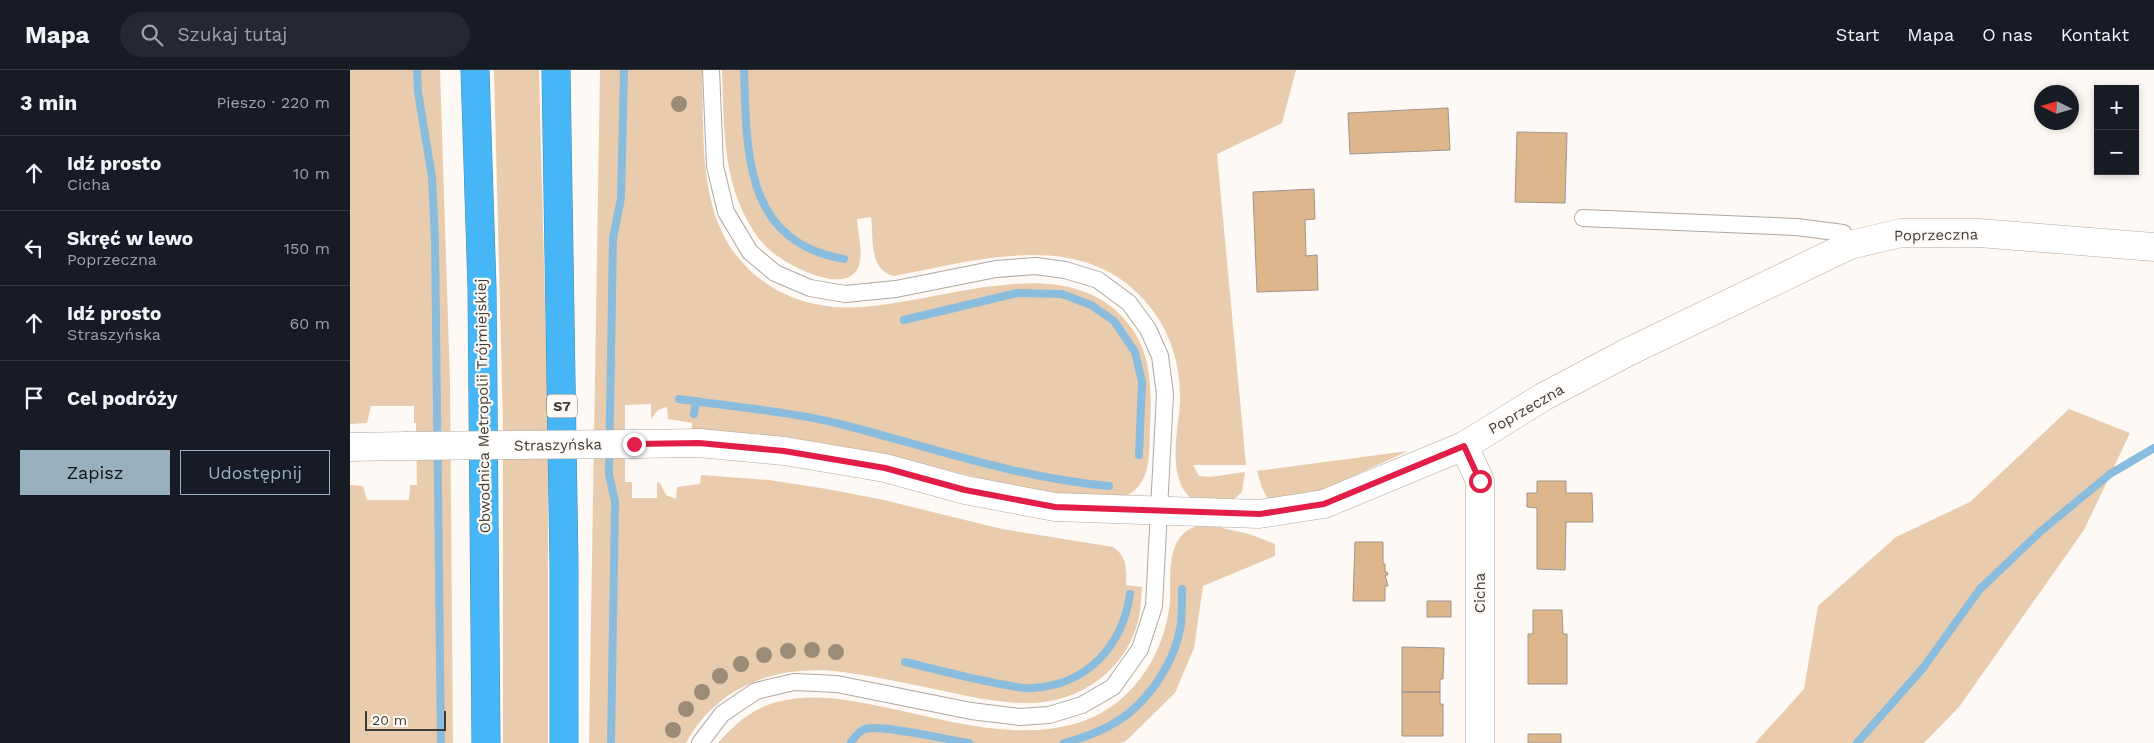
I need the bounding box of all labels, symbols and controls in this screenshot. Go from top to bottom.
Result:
search box [120,12,470,57]
text: Mapa [25,21,90,49]
icon: search [138,21,166,49]
text: Szukaj tutaj [178,23,287,46]
text: Start [1836,24,1879,45]
text: Mapa [1907,24,1954,45]
text: O nas [1982,24,2033,45]
text: Kontakt [2061,24,2129,45]
north arrow [2034,85,2079,130]
map controls [2094,85,2139,175]
button: + [2094,85,2139,130]
text: 3 min [20,90,77,115]
text: Pieszo · 220 m [216,93,330,112]
button: − [2094,130,2139,175]
text: Idź prosto [67,152,161,175]
icon: ahead [20,159,48,187]
text: 10 m [293,164,330,183]
text: Cicha [67,175,110,194]
street label: Poprzeczna [1894,225,1979,245]
text: Skręć w lewo [67,227,193,250]
icon: left [20,234,48,262]
text: 150 m [284,239,330,258]
text: Poprzeczna [67,250,157,269]
street label: Obwodnica Metropolii Trójmiejskiej [472,278,494,534]
text: Idź prosto [67,302,161,325]
icon: ahead [20,309,48,337]
text: 60 m [290,314,330,333]
text: Straszyńska [67,325,161,344]
street label: Poprzeczna [1485,380,1567,438]
icon: arrive [20,384,48,412]
text: Cel podróży [67,387,177,410]
road number: S7 [547,394,577,418]
route end [623,433,646,456]
street label: Straszyńska [514,435,603,455]
button: Zapisz [20,450,170,495]
button: Udostępnij [180,450,330,495]
route start [1469,470,1492,493]
street label: Cicha [1471,572,1489,613]
scale bar [365,708,446,731]
text: 20 m [372,712,407,728]

